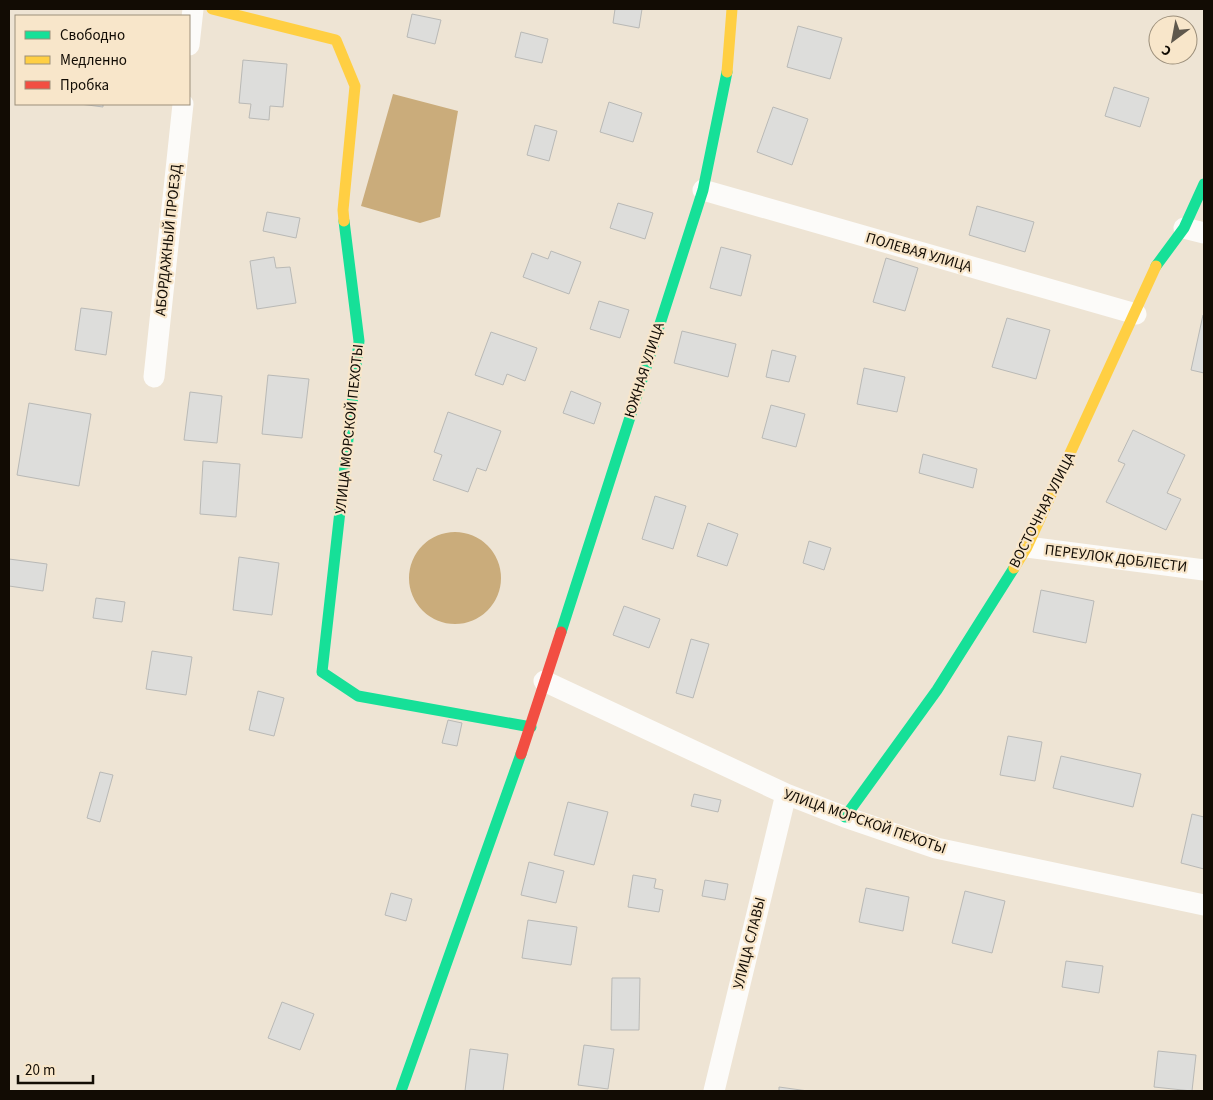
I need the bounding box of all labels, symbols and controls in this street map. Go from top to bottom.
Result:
legend [15,15,190,105]
north arrow [1148,15,1198,65]
text: Свободно [60,25,125,46]
text: С [1158,40,1175,61]
text: Медленно [60,50,127,71]
text: Пробка [60,75,109,96]
street label: АБОРДАЖНЫЙ ПРОЕЗД [150,163,187,317]
street label: ПОЛЕВАЯ УЛИЦА [863,227,975,278]
street label: ЮЖНАЯ УЛИЦА [619,319,670,421]
street label: УЛИЦА МОРСКОЙ ПЕХОТЫ [330,343,369,515]
street label: ВОСТОЧНАЯ УЛИЦА [1004,448,1081,572]
street label: ПЕРЕУЛОК ДОБЛЕСТИ [1043,539,1188,578]
street label: УЛИЦА МОРСКОЙ ПЕХОТЫ [781,784,949,859]
street label: УЛИЦА СЛАВЫ [728,895,771,991]
scale bar [18,1052,92,1084]
text: 20 m [25,1060,55,1081]

